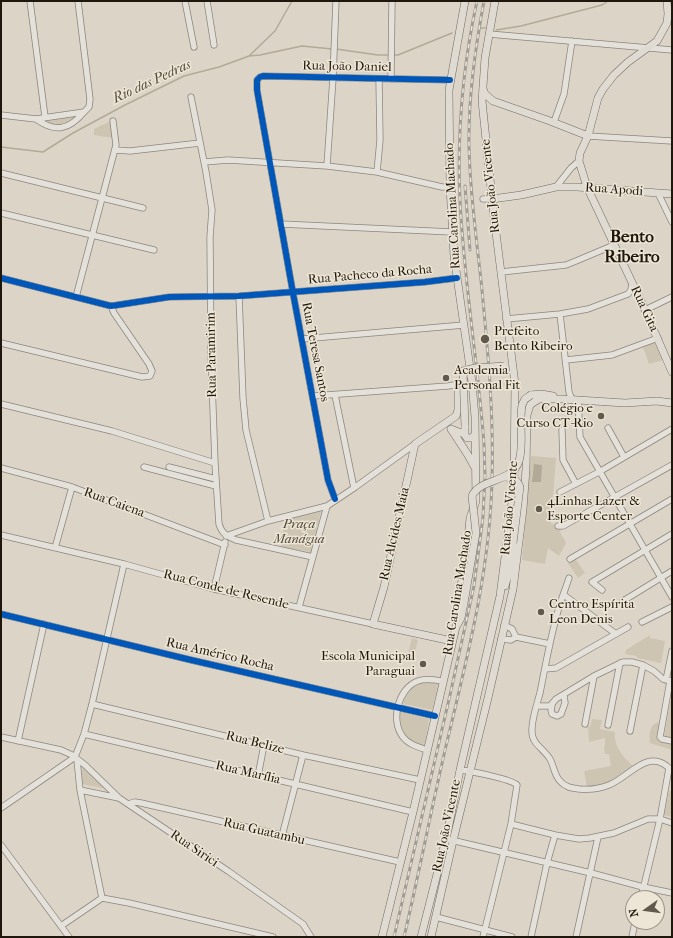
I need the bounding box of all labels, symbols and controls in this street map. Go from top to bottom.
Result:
water label: Rio das Pedras [110,57,194,107]
street label: Rua João Daniel [302,58,392,76]
street label: Rua João Vicente [478,138,504,234]
street label: Rua Carolina Machado [442,142,464,270]
street label: Rua Apodi [584,180,644,200]
district label: Bento Ribeiro [604,228,660,268]
street label: Rua Pacheco da Rocha [307,262,433,288]
street label: Rua Gita [627,284,661,334]
street label: Rua Teresa Santos [298,301,332,403]
street label: Rua Paramirim [203,312,221,398]
place label: Prefeito Bento Ribeiro [494,324,573,355]
marker: Prefeito Bento Ribeiro [479,333,491,345]
place label: Academia Personal Fit [454,363,520,394]
marker: Academia Personal Fit [441,373,451,383]
place label: Colégio e Curso CT-Rio [517,401,593,432]
marker: Colégio e Curso CT-Rio [596,411,606,421]
street label: Rua João Vicente [498,460,522,556]
street label: Rua Caiena [81,485,147,521]
street label: Rua Alcides Maia [377,486,413,582]
place label: 4Linhas Lazer & Esporte Center [547,494,640,525]
marker: 4Linhas Lazer & Esporte Center [534,504,544,514]
park label: Praça Manágua [273,517,325,548]
street label: Rua Carolina Machado [440,529,476,657]
street label: Rua Conde de Resende [162,567,290,613]
place label: Centro Espírita Leon Denis [549,597,635,628]
marker: Centro Espírita Leon Denis [536,607,546,617]
street label: Rua Américo Rocha [165,635,275,675]
place label: Escola Municipal Paraguai [321,649,415,680]
marker: Escola Municipal Paraguai [418,659,428,669]
street label: Rua Belize [224,728,286,758]
street label: Rua Marília [214,758,282,788]
street label: Rua João Vicente [430,778,464,874]
street label: Rua Guatambu [222,815,306,849]
street label: Rua Sirici [167,827,221,871]
north arrow [625,890,665,930]
text: N [627,907,641,918]

